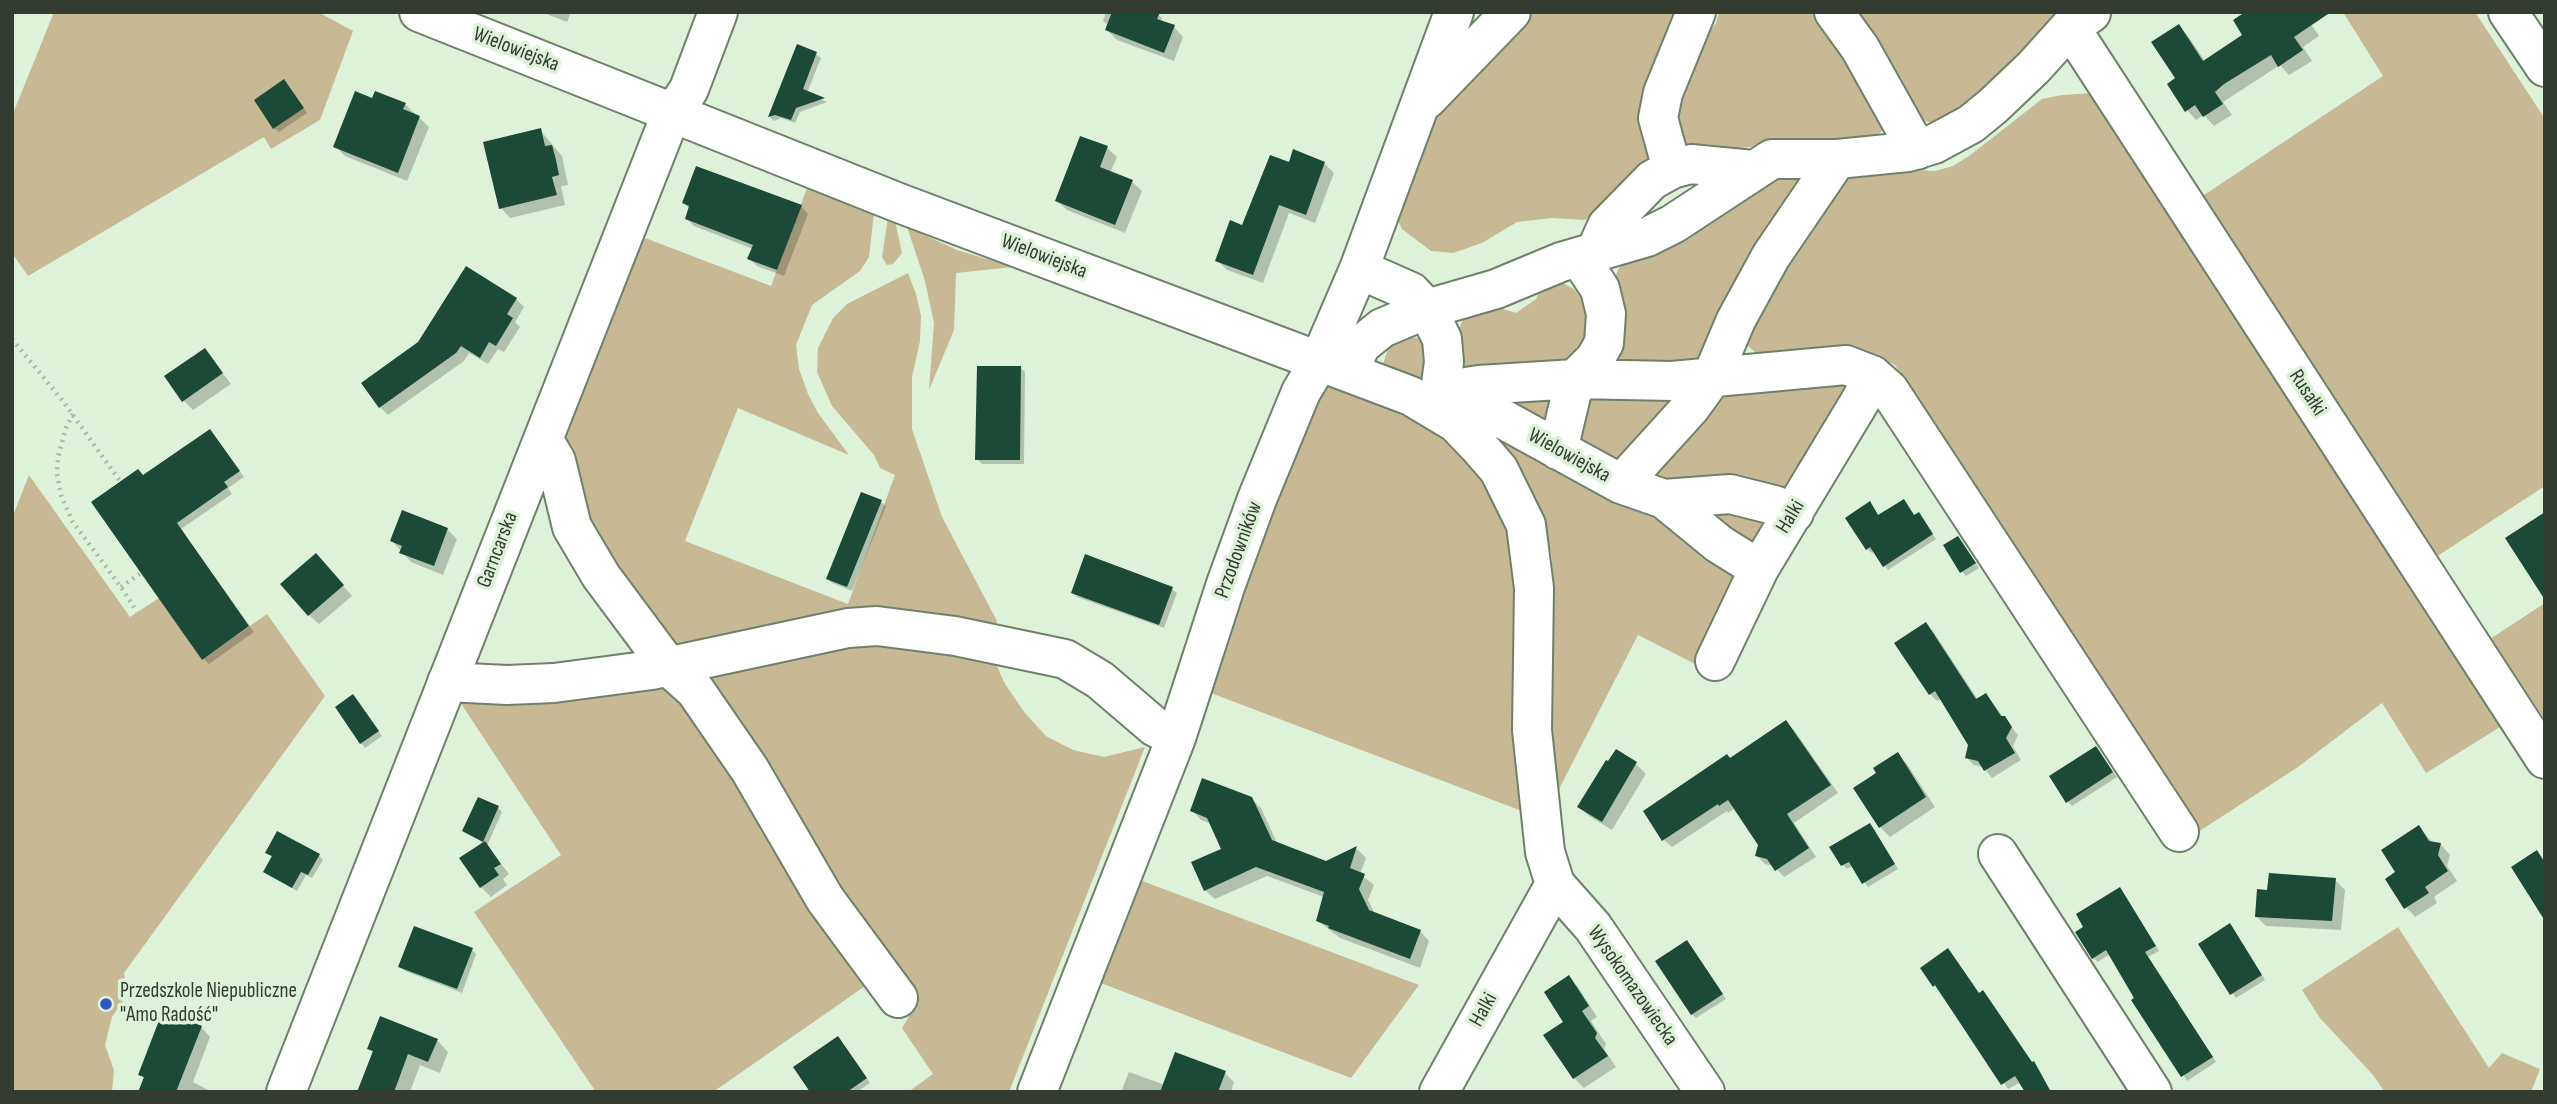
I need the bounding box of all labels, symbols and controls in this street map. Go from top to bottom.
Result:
street label: Wielowiejska [469,22,563,78]
street label: Wielowiejska [997,229,1091,285]
street label: Rusałki [2283,365,2331,421]
street label: Wielowiejska [1523,423,1615,489]
street label: Halki [1771,496,1811,538]
street label: Przodowników [1210,498,1268,602]
street label: Garncarska [472,509,524,591]
street label: Wysokomazowiecka [1581,921,1683,1051]
place label: Przedszkole Niepubliczne "Amo Radość" [120,979,297,1029]
street label: Halki [1465,989,1503,1031]
marker: Przedszkole Niepubliczne "Amo Radość" [98,996,114,1012]

